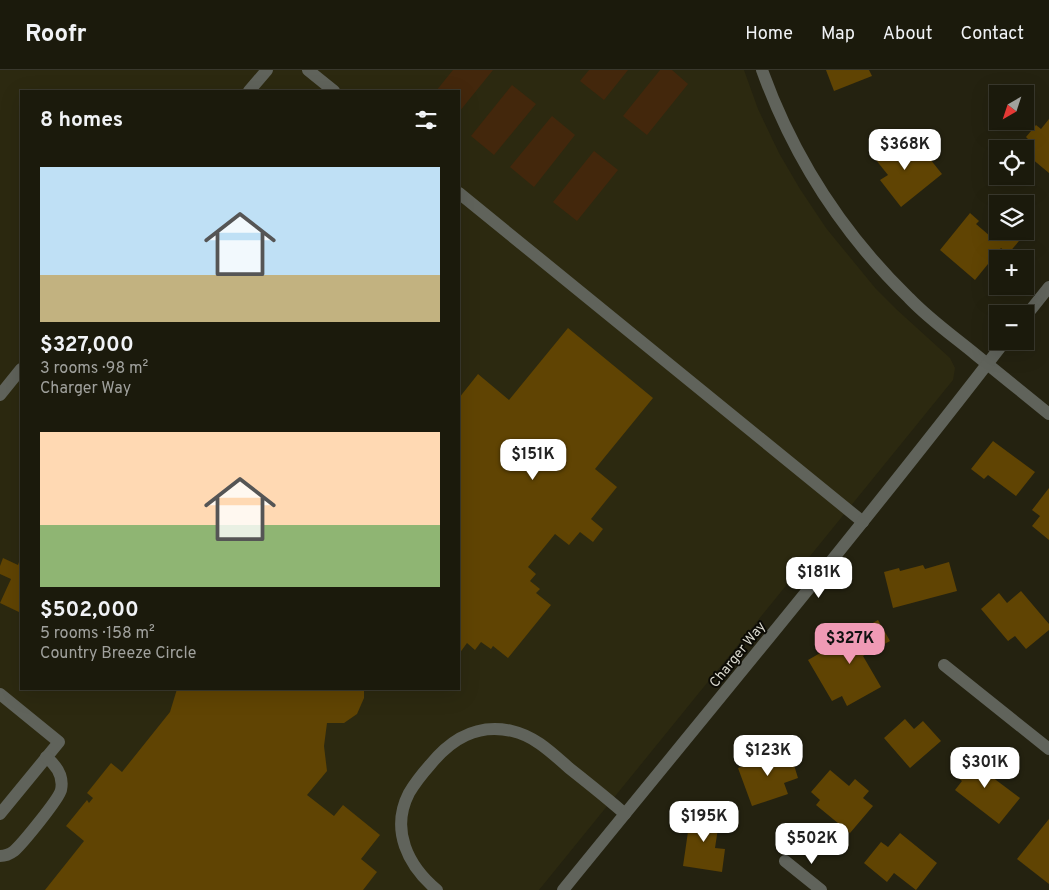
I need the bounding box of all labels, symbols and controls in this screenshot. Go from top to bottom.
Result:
text: Roofr [25,20,87,50]
text: Home [745,23,793,46]
text: Map [821,23,855,46]
text: About [883,23,932,46]
text: Contact [960,23,1024,46]
north arrow [989,85,1034,130]
map controls [989,85,1034,350]
icon: filters [412,106,440,134]
text: 8 homes [40,107,123,134]
pin: $368K [870,128,940,171]
text: $368K [880,135,930,155]
button: locate [989,140,1034,185]
button: layers [989,195,1034,240]
icon: home [195,199,285,289]
button: + [989,250,1034,295]
button: − [989,305,1034,350]
text: $327,000 [40,332,134,359]
text: 3 rooms · 98 m² [40,359,148,379]
text: Charger Way [40,379,131,399]
pin: $151K [498,438,568,481]
text: $151K [511,445,555,465]
icon: home [195,464,285,554]
pin: $181K [784,556,854,599]
text: $181K [797,563,841,583]
text: $502,000 [40,597,139,624]
street label: Charger Way [706,619,770,691]
pin: $327K [815,622,885,665]
text: 5 rooms · 158 m² [40,624,155,644]
text: $327K [826,629,874,649]
text: Country Breeze Circle [40,644,196,664]
pin: $123K [733,734,803,777]
text: $123K [745,741,791,761]
pin: $301K [950,746,1020,789]
text: $301K [961,753,1009,773]
pin: $195K [669,800,739,843]
text: $195K [681,807,728,827]
pin: $502K [777,822,847,865]
text: $502K [786,829,838,849]

